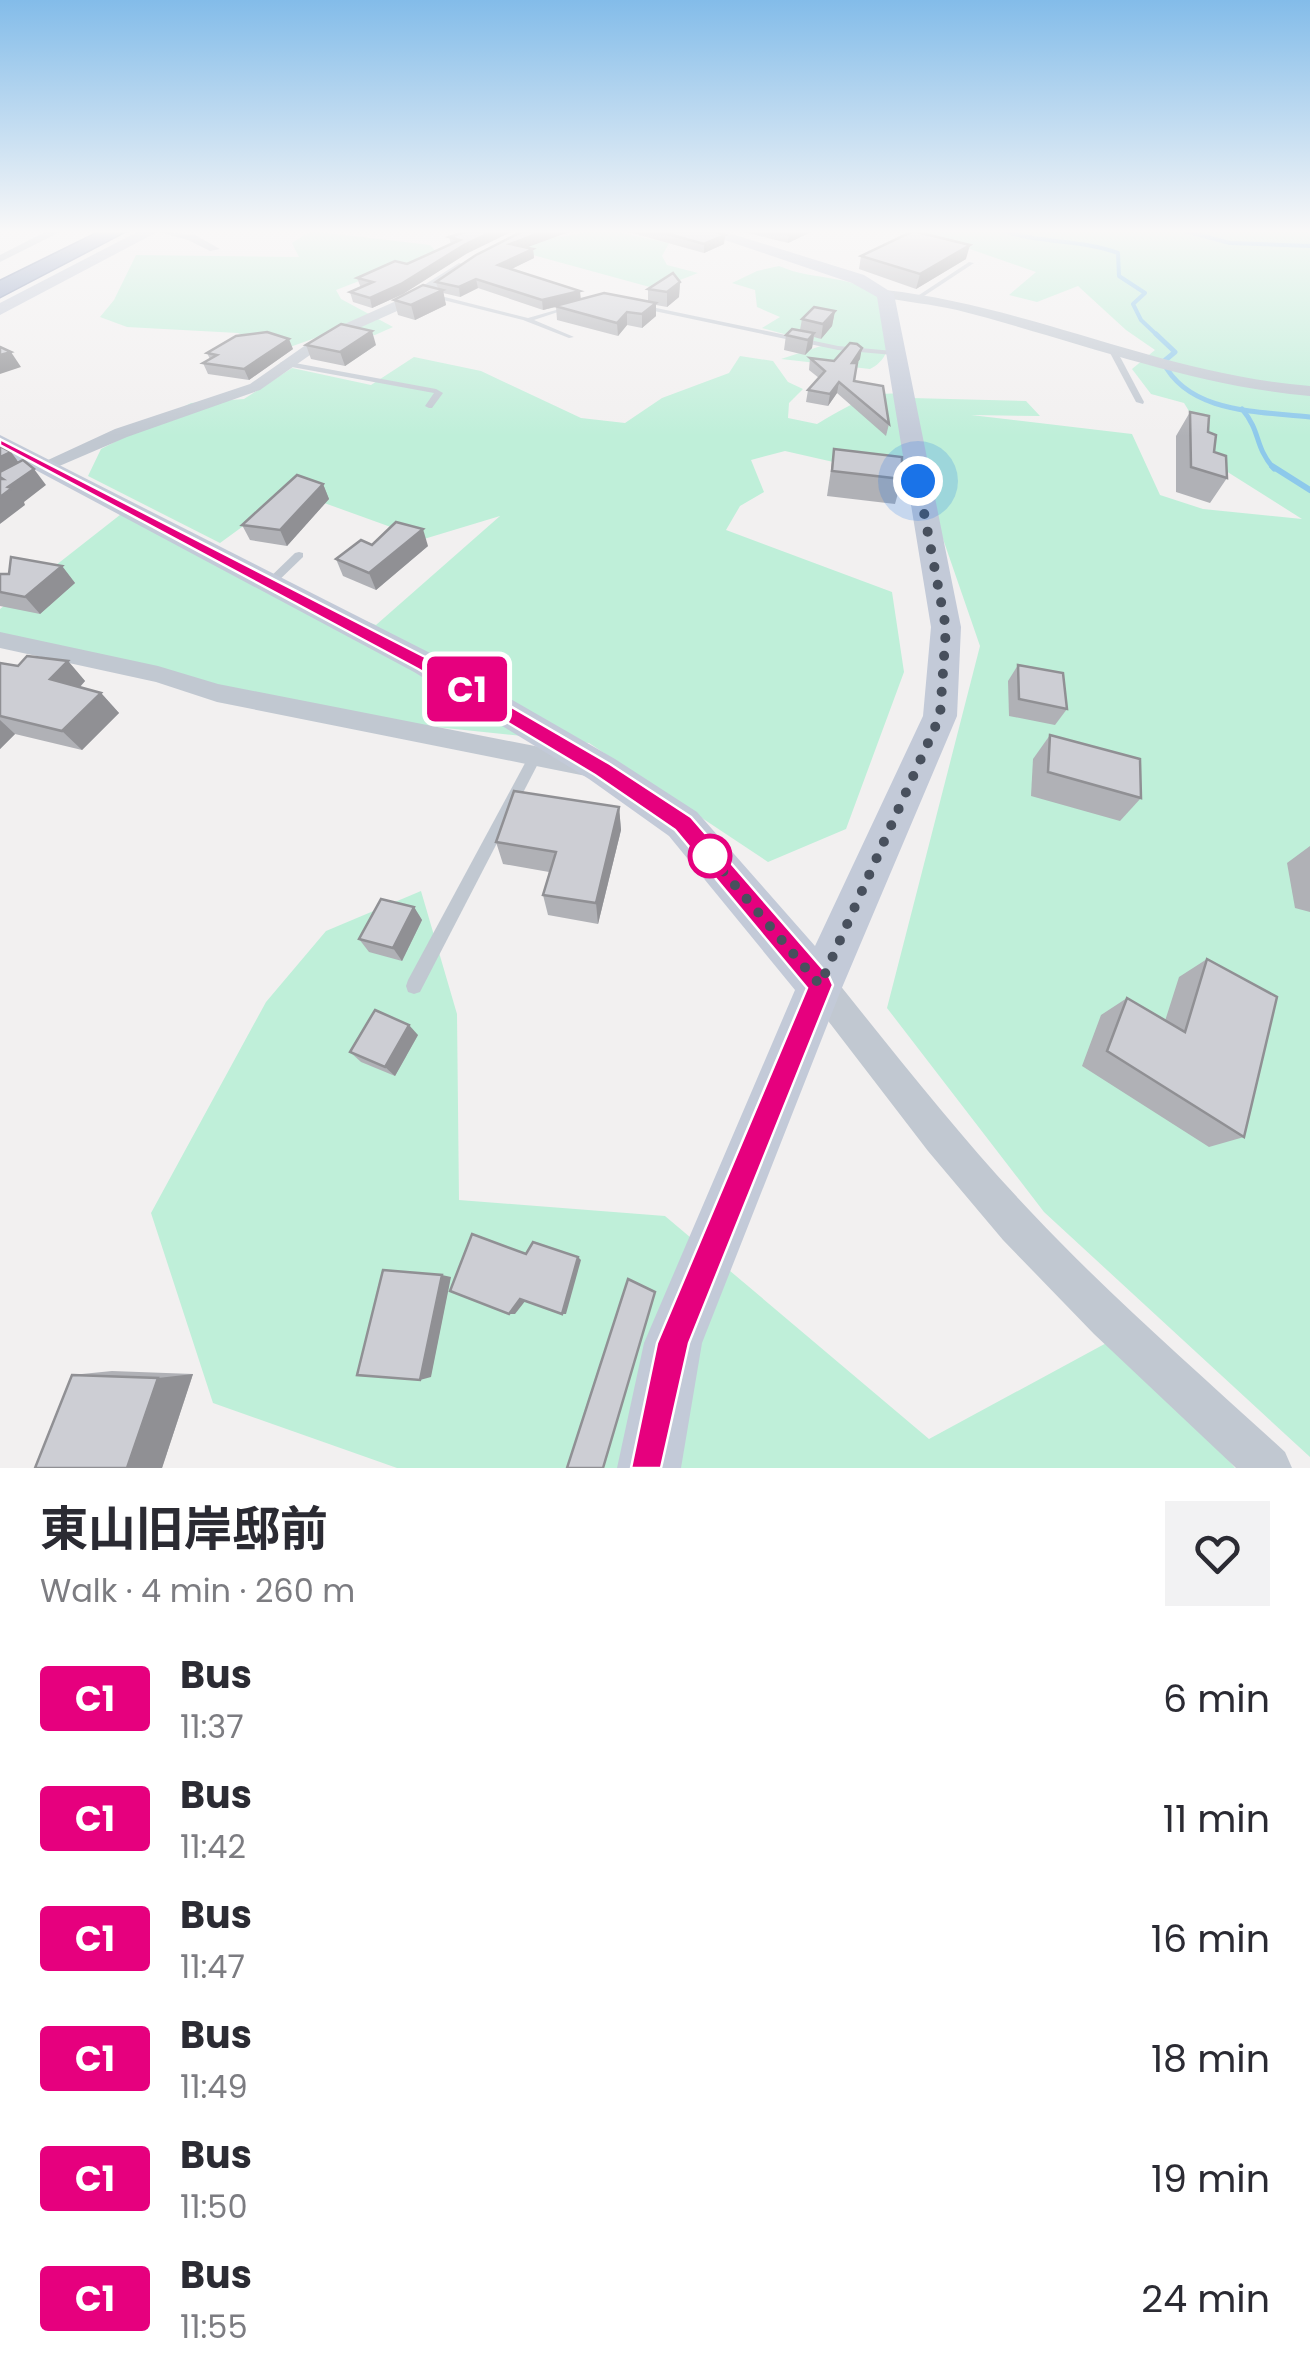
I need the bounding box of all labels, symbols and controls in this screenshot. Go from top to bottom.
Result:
your location [893,456,943,506]
line badge: C1 [422,656,512,722]
text: C1 [447,665,487,714]
unlabelled marker [689,835,731,877]
text: 東山旧岸邸前 [40,1496,328,1563]
button: heart [1165,1501,1270,1606]
text: Walk · 4 min · 260 m [40,1568,355,1613]
text: Bus [180,1648,252,1701]
text: 6 min [1163,1672,1270,1725]
text: C1 [75,1674,115,1723]
text: 11:37 [180,1704,244,1749]
text: Bus [180,1768,252,1821]
text: 11 min [1163,1792,1270,1845]
text: C1 [75,1794,115,1843]
text: 11:42 [180,1824,246,1869]
text: Bus [180,1888,252,1941]
text: 16 min [1151,1912,1270,1965]
text: C1 [75,1914,115,1963]
text: 11:47 [180,1944,245,1989]
text: Bus [180,2008,252,2061]
text: 18 min [1151,2032,1270,2085]
text: C1 [75,2034,115,2083]
text: 11:49 [180,2064,248,2109]
text: Bus [180,2128,252,2181]
text: 19 min [1151,2152,1270,2205]
text: C1 [75,2154,115,2203]
text: 11:50 [180,2184,248,2229]
text: Bus [180,2248,252,2301]
text: 24 min [1141,2272,1270,2325]
text: C1 [75,2274,115,2323]
text: 11:55 [180,2304,248,2349]

